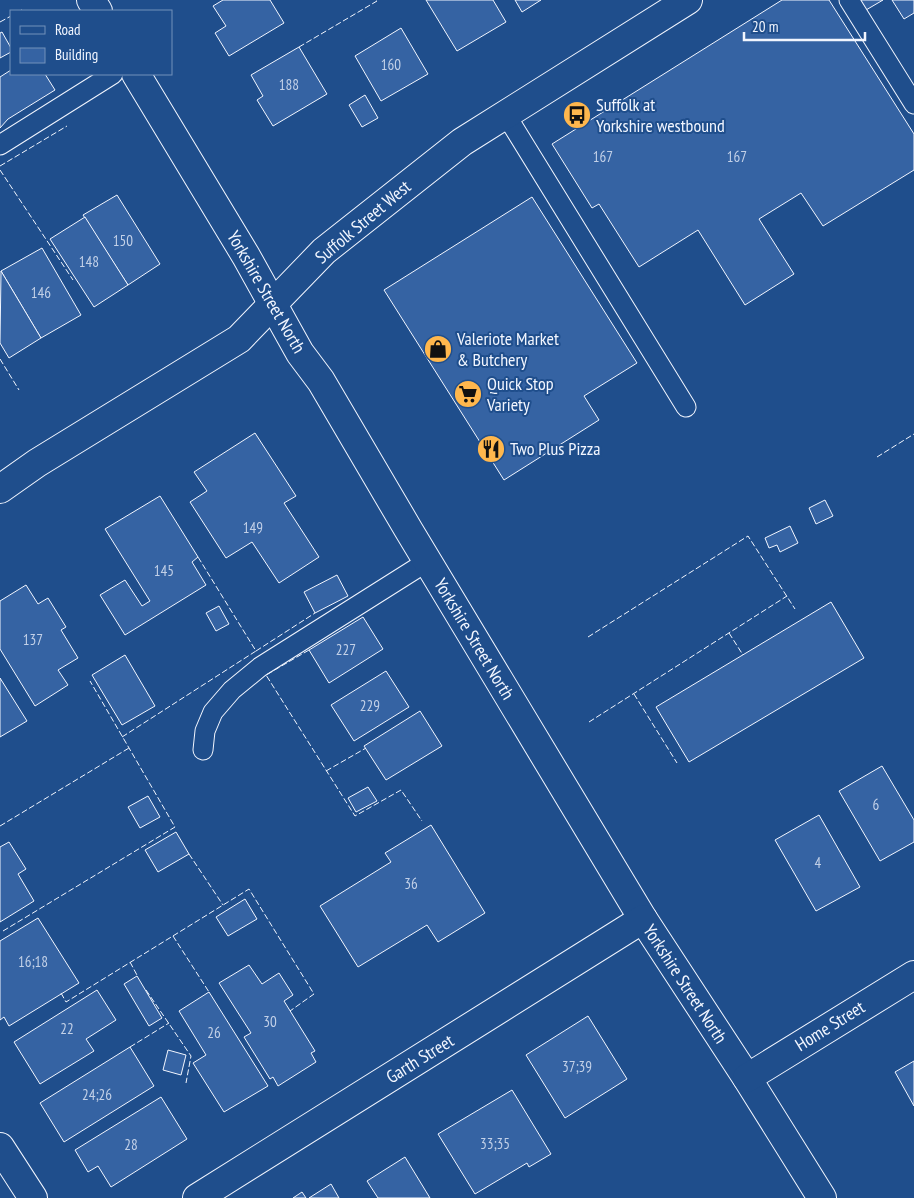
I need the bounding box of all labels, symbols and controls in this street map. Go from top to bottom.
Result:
legend [10,10,172,75]
scale bar [744,10,865,42]
text: 20 m [752,17,778,36]
text: Road [55,20,81,39]
text: Building [55,45,98,64]
house number: 160 [381,55,401,74]
house number: 188 [279,75,299,94]
place label: Suffolk at Yorkshire westbound [596,93,725,137]
bus stop icon: Suffolk at Yorkshire westbound [562,100,592,130]
house number: 167 [593,147,613,166]
house number: 167 [727,147,747,166]
street label: Suffolk Street West [310,175,415,268]
street label: Yorkshire Street North [222,226,311,357]
house number: 150 [113,231,133,250]
house number: 148 [79,252,99,271]
house number: 146 [31,283,51,302]
place label: Valeriote Market & Butchery [456,327,559,371]
shop icon: Valeriote Market & Butchery [423,334,453,364]
place label: Quick Stop Variety [486,372,554,416]
supermarket icon: Quick Stop Variety [453,379,483,409]
restaurant icon: Two Plus Pizza [476,434,506,464]
place label: Two Plus Pizza [510,437,600,460]
house number: 149 [243,518,263,537]
house number: 145 [154,561,174,580]
street label: Yorkshire Street North [429,574,520,704]
house number: 137 [23,630,43,649]
house number: 227 [336,640,356,659]
house number: 229 [360,696,380,715]
house number: 6 [873,795,880,814]
house number: 4 [815,853,822,872]
house number: 36 [404,874,418,893]
street label: Yorkshire Street North [638,920,732,1048]
house number: 16;18 [18,952,48,971]
street label: Home Street [791,995,869,1056]
house number: 30 [263,1012,277,1031]
house number: 22 [60,1019,74,1038]
house number: 26 [207,1023,221,1042]
street label: Garth Street [382,1029,458,1088]
house number: 37;39 [562,1057,592,1076]
house number: 24;26 [82,1085,112,1104]
house number: 33;35 [480,1134,510,1153]
house number: 28 [124,1135,138,1154]

